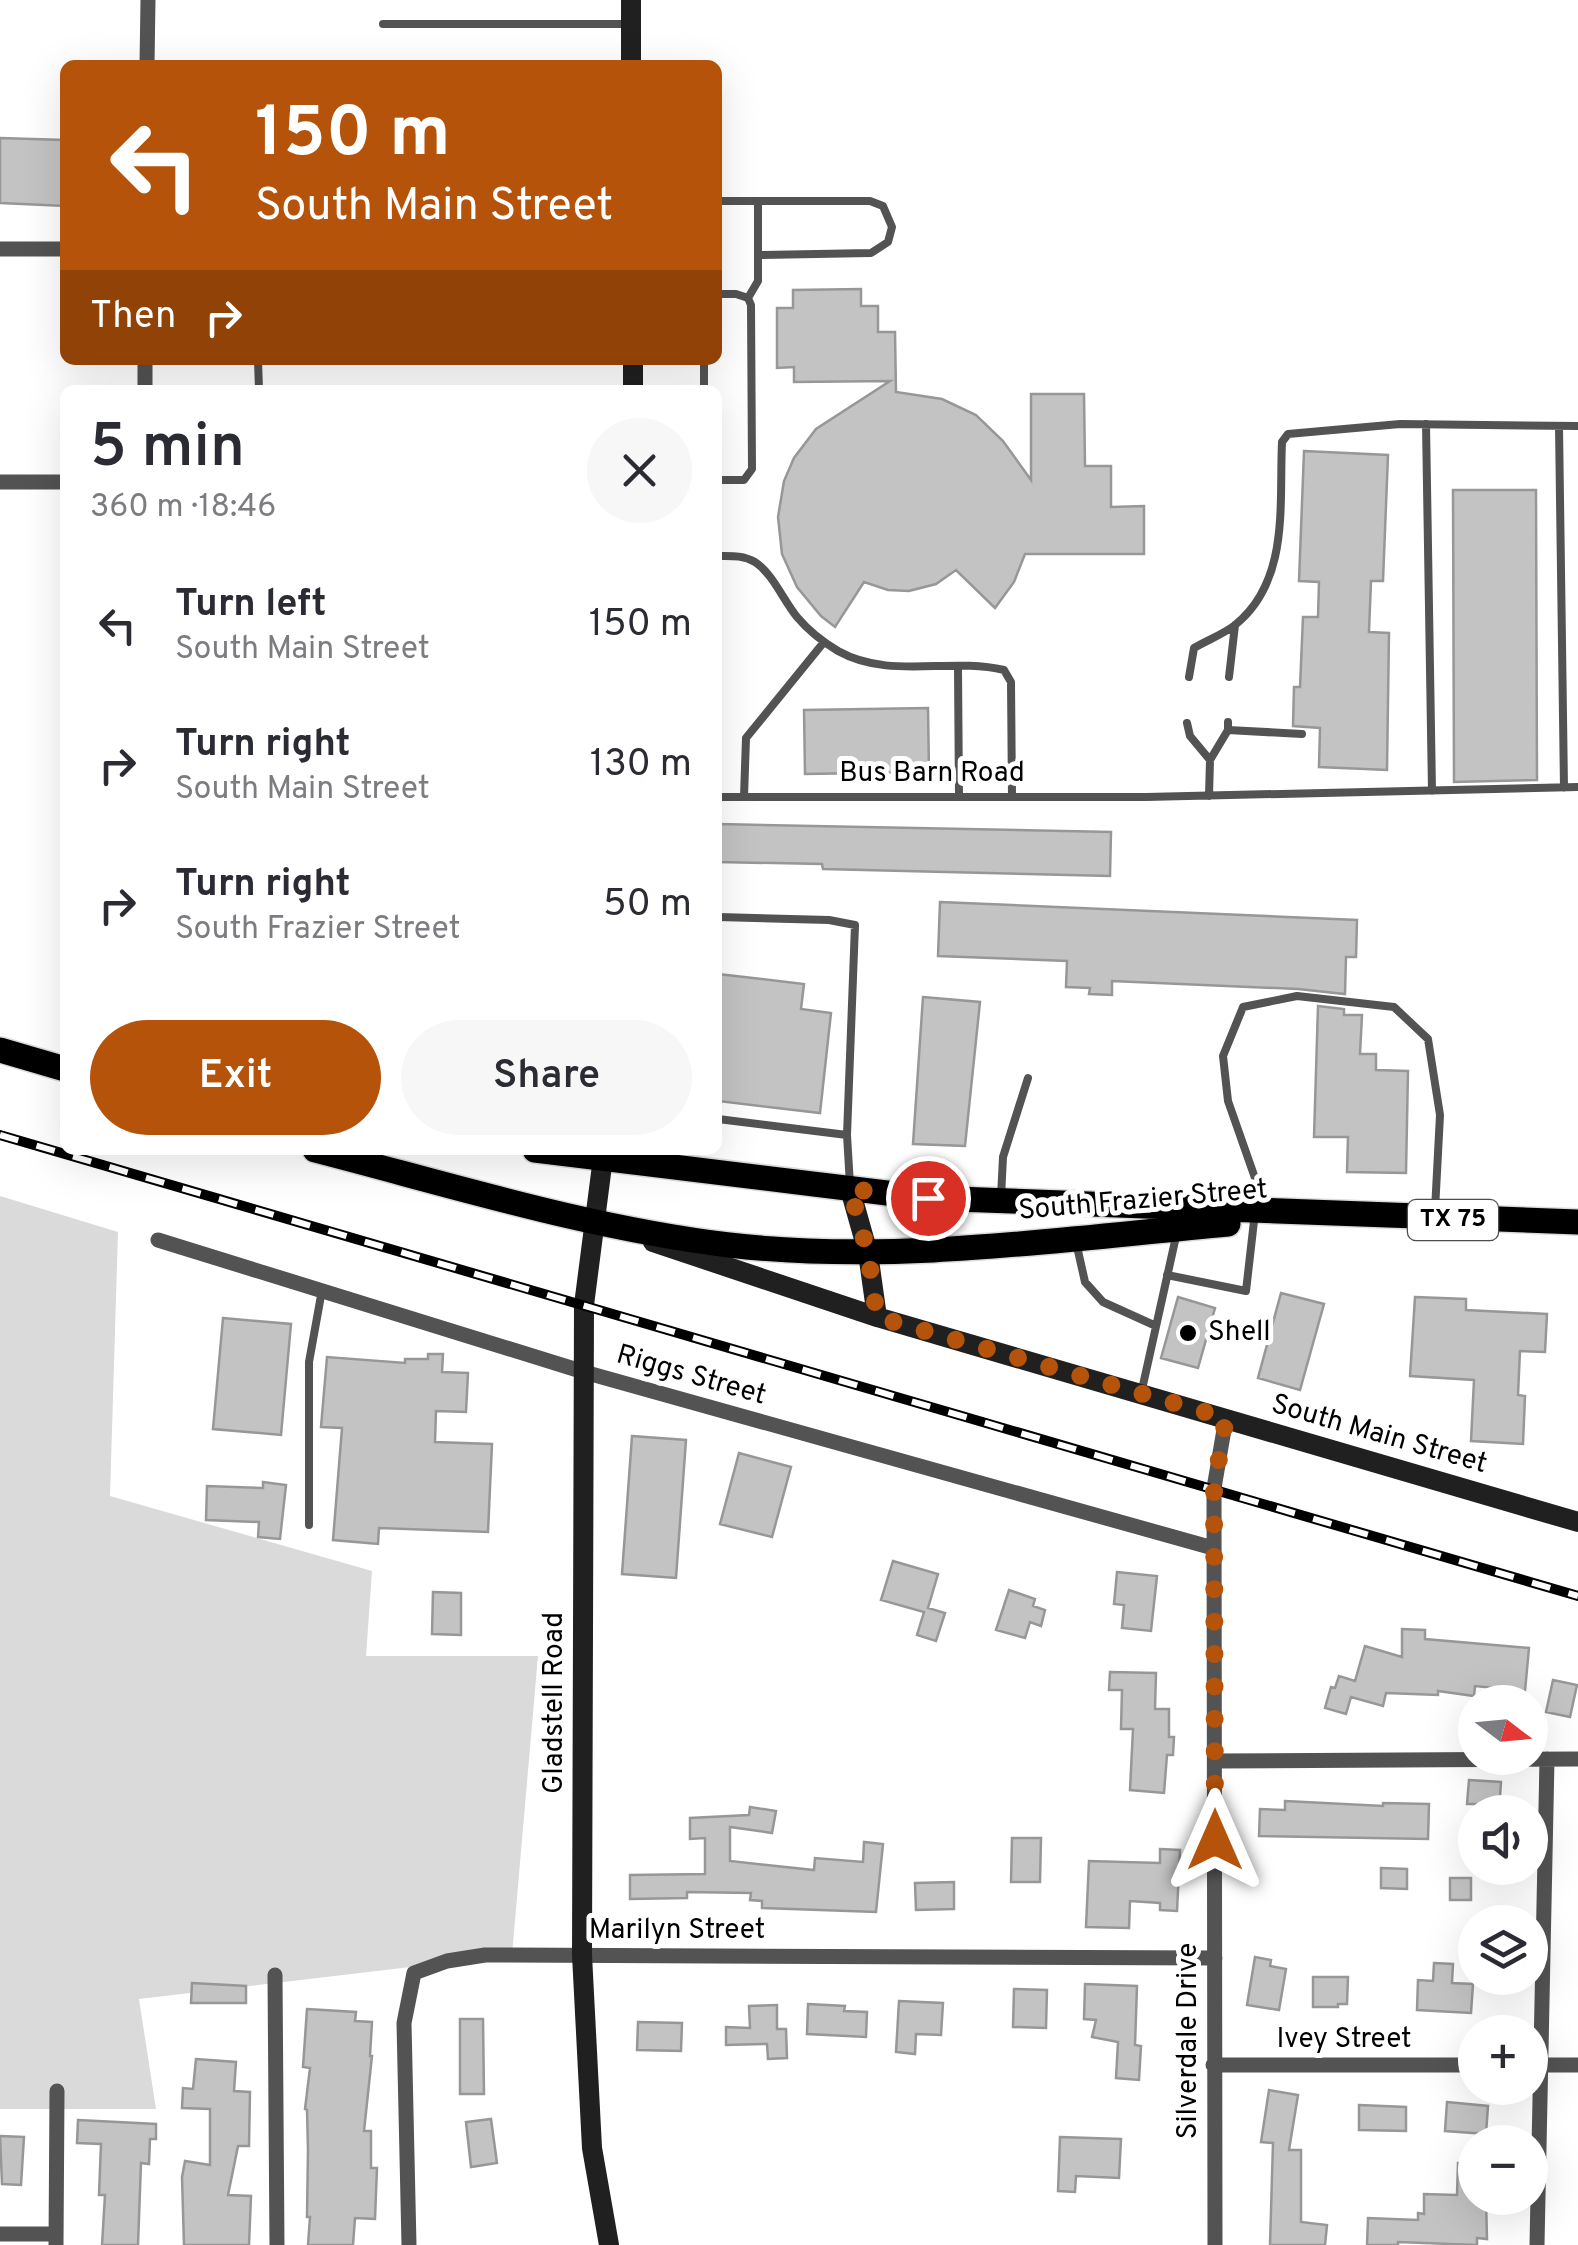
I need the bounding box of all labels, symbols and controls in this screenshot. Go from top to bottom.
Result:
text: 150 m [255,92,450,181]
icon: left [90,100,220,230]
text: South Main Street [255,179,613,236]
icon: right [196,290,251,345]
text: Then [90,293,176,342]
text: 5 min [90,412,245,488]
button: close [587,418,692,523]
text: 360 m · 18:46 [90,488,276,528]
text: Turn left [175,581,327,630]
icon: left [90,598,145,653]
text: 150 m [589,601,692,650]
text: South Main Street [175,630,430,670]
text: Turn right [175,721,350,770]
icon: right [90,738,145,793]
text: 130 m [590,741,692,790]
street label: Bus Barn Road [839,756,1025,792]
text: South Main Street [175,770,430,810]
text: Turn right [175,861,350,910]
icon: right [90,878,145,933]
text: 50 m [603,881,692,930]
text: South Frazier Street [175,910,461,950]
button: Exit [90,1020,381,1135]
button: Share [401,1020,692,1135]
pin [886,1156,971,1241]
icon: arrive [901,1171,956,1226]
street label: South Frazier Street [1017,1172,1269,1230]
road number: TX 75 [1408,1200,1498,1240]
place label: Shell [1208,1315,1271,1351]
marker: Shell [1177,1322,1199,1344]
street label: Riggs Street [612,1337,770,1415]
street label: South Main Street [1267,1387,1491,1483]
street label: Gladstell Road [537,1612,573,1794]
north arrow [1458,1685,1548,1775]
map controls [1458,1685,1548,2215]
position arrow [1163,1788,1267,1892]
button: sound [1458,1795,1548,1885]
button: layers [1458,1905,1548,1995]
street label: Marilyn Street [589,1913,765,1949]
street label: Silverdale Drive [1171,1943,1207,2139]
button: + [1458,2015,1548,2105]
street label: Ivey Street [1276,2022,1412,2058]
button: − [1458,2125,1548,2215]

